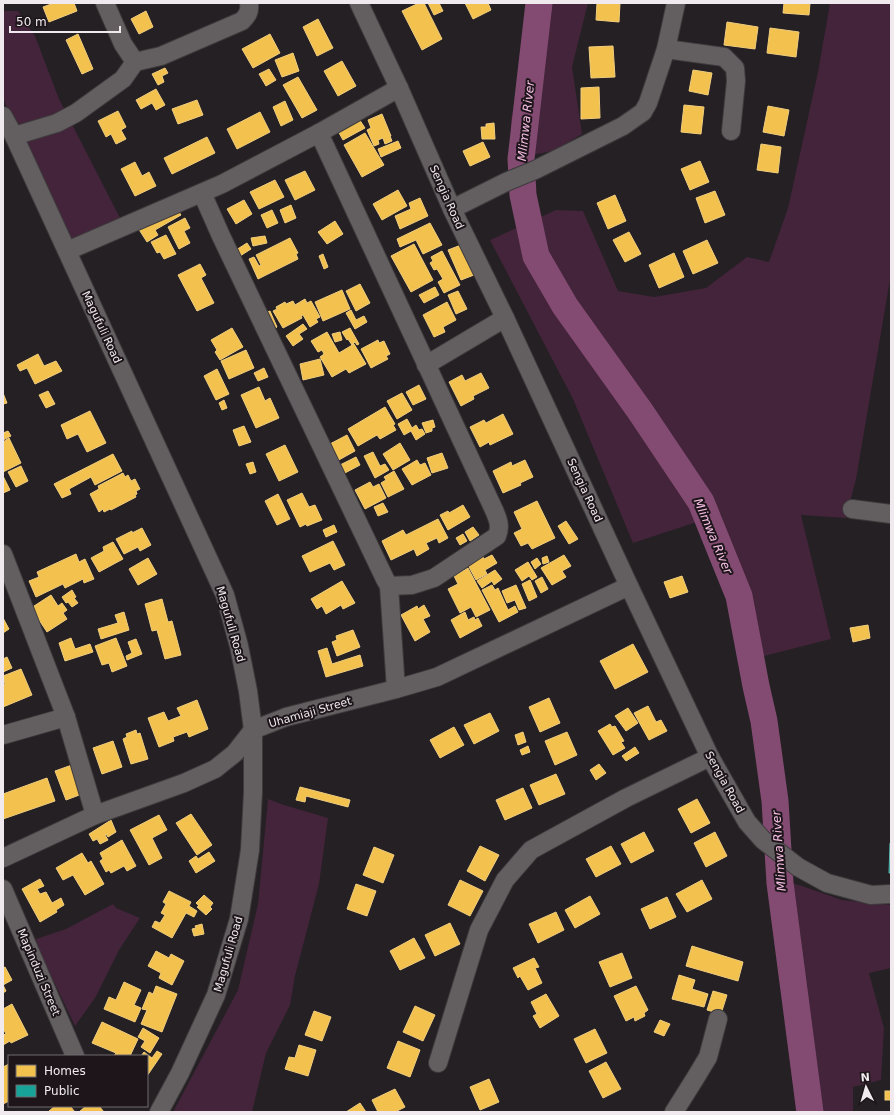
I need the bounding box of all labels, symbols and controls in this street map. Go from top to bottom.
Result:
scale bar [10,8,120,34]
text: 50 m [16,15,47,29]
water label: Mlimwa River [515,79,537,162]
street label: Sengia Road [427,163,466,231]
street label: Magufuli Road [79,289,124,365]
street label: Sengia Road [564,456,605,524]
water label: Mlimwa River [691,496,736,577]
street label: Magufuli Road [213,585,248,664]
street label: Uhamiaji Street [267,694,354,730]
street label: Sengia Road [702,749,747,815]
water label: Mlimwa River [769,809,789,892]
street label: Magufuli Road [211,915,246,994]
street label: Mapinduzi Street [14,927,63,1018]
legend [8,1055,148,1107]
text: Homes [44,1064,86,1078]
north arrow [846,1067,886,1107]
text: N [860,1071,870,1084]
text: Public [44,1084,80,1098]

